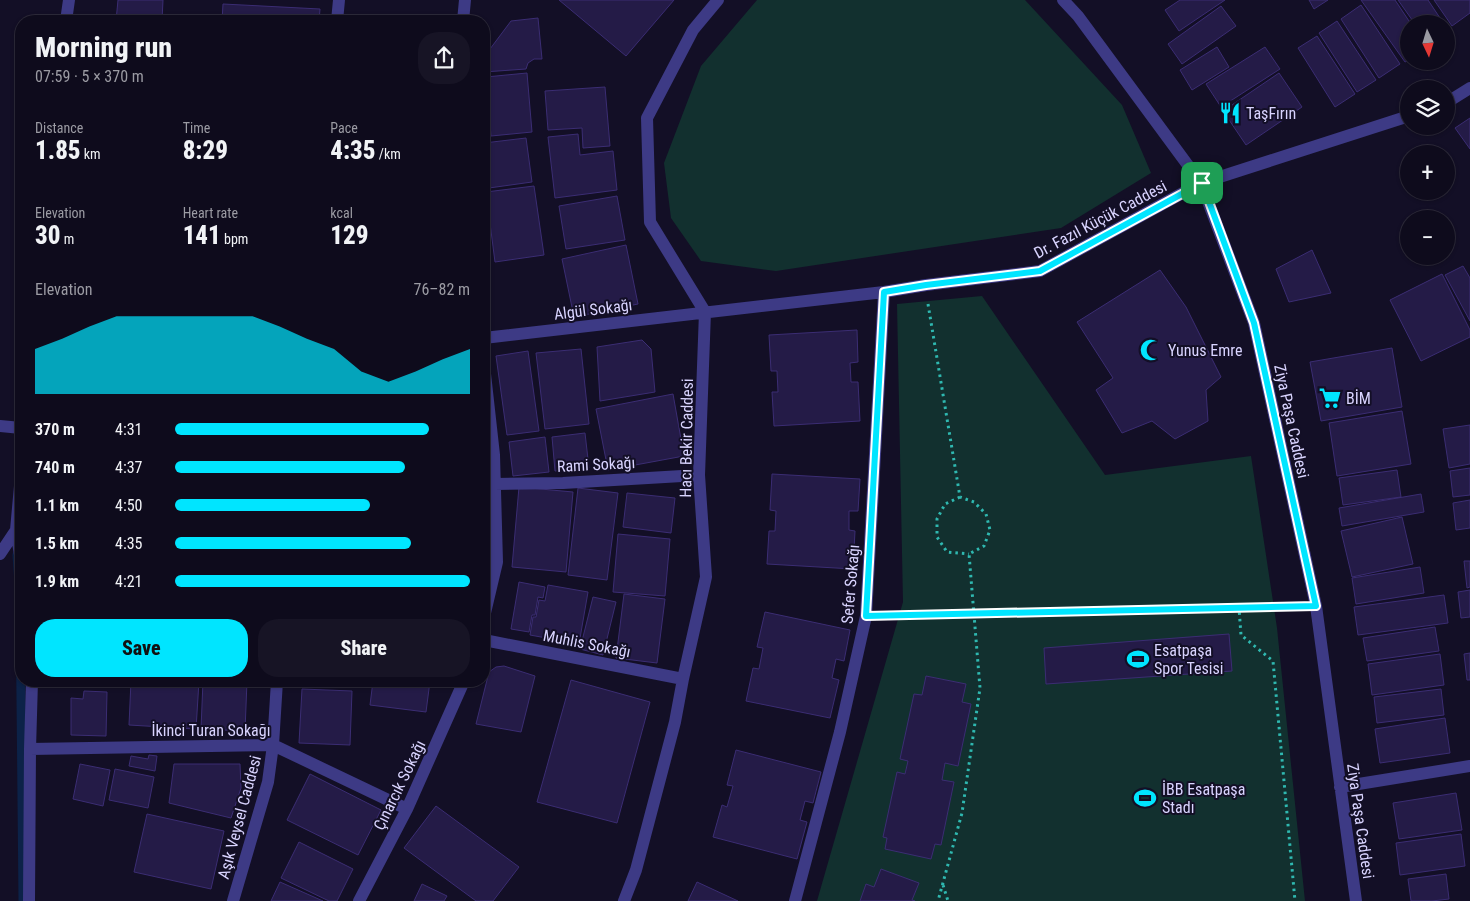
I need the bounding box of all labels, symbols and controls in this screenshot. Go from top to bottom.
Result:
north arrow [1400,15,1455,70]
map controls [1400,15,1455,265]
text: Morning run [35,31,172,64]
button: share [418,32,470,84]
text: 07:59 · 5 × 370 m [35,67,144,86]
button: layers [1400,80,1455,135]
restaurant icon: TaşFırın [1217,100,1243,126]
place label: TaşFırın [1246,104,1296,123]
text: Distance [35,120,83,136]
text: Time [183,120,210,136]
text: Pace [330,120,358,136]
text: 1.85 [35,136,81,165]
text: 8:29 [183,136,228,165]
text: 4:35 [330,136,376,165]
button: + [1400,145,1455,200]
text: km [81,146,101,162]
text: /km [376,146,401,162]
pin [1181,162,1223,204]
icon: arrive [1188,169,1216,197]
street label: Dr. Fazıl Küçük Caddesi [1031,176,1170,262]
text: Elevation [35,205,85,221]
text: Heart rate [183,205,238,221]
text: kcal [330,205,353,221]
button: − [1400,210,1455,265]
text: 30 [35,221,60,250]
text: 141 [183,221,221,250]
text: 129 [330,221,368,250]
text: m [60,231,74,247]
text: bpm [221,231,248,247]
text: Elevation [35,280,93,299]
text: 76–82 m [414,280,470,299]
street label: Algül Sokağı [553,295,633,324]
mosque icon: Yunus Emre [1138,337,1164,363]
place label: Yunus Emre [1168,341,1243,360]
street label: Ziya Paşa Caddesi [1270,362,1313,480]
street label: Hacı Bekir Caddesi [676,378,697,498]
supermarket icon: BİM [1317,385,1343,411]
place label: BİM [1346,389,1371,408]
text: 370 m [35,420,75,439]
text: 4:31 [115,420,142,439]
street label: Rami Sokağı [556,453,636,476]
text: 740 m [35,458,75,477]
text: 4:37 [115,458,142,477]
text: 1.1 km [35,496,79,515]
text: 4:50 [115,496,142,515]
text: 1.5 km [35,534,79,553]
text: 4:35 [115,534,142,553]
street label: Sefer Sokağı [838,544,863,625]
text: 1.9 km [35,572,79,591]
text: 4:21 [115,572,142,591]
button: Save [35,619,248,677]
button: Share [258,619,470,677]
street label: Muhlis Sokağı [542,626,632,661]
place label: Esatpaşa Spor Tesisi [1154,641,1223,678]
sports icon: Esatpaşa Spor Tesisi [1125,646,1151,672]
street label: İkinci Turan Sokağı [152,721,270,740]
street label: Çınarcık Sokağı [369,737,429,833]
street label: Aşık Veysel Caddesi [214,753,265,881]
street label: Ziya Paşa Caddesi [1343,762,1378,880]
place label: İBB Esatpaşa Stadı [1162,780,1245,817]
sports icon: İBB Esatpaşa Stadı [1132,785,1158,811]

